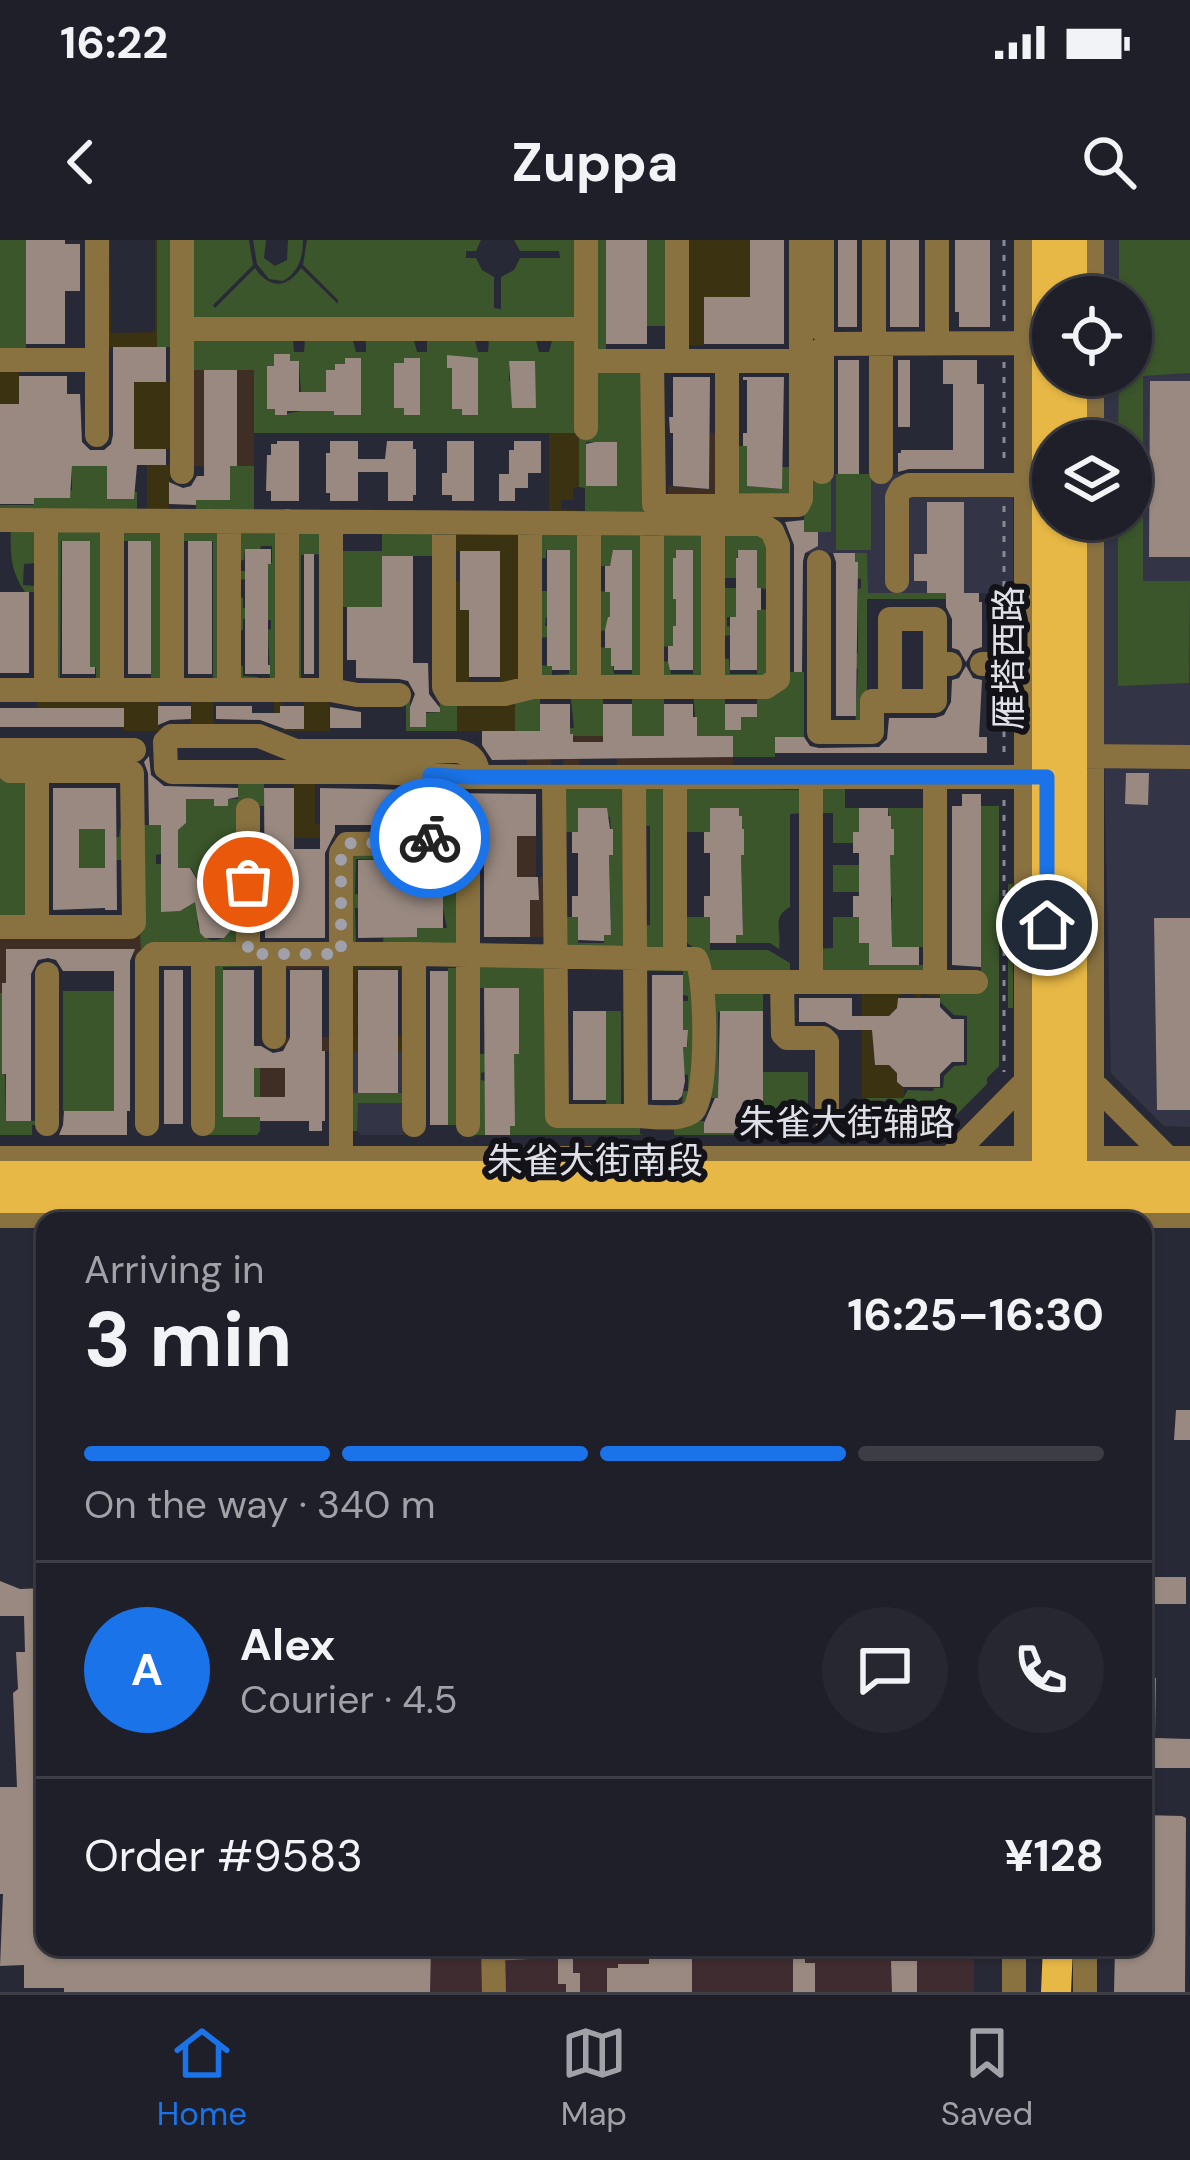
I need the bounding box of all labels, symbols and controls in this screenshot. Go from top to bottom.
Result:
text: 16:22 [60,13,168,72]
text: Zuppa [512,127,678,198]
icon: back [48,129,114,195]
icon: search [1076,129,1142,195]
map controls [1032,276,1152,540]
button: locate [1032,276,1152,396]
button: layers [1032,420,1152,540]
street label: 雁塔西路 [985,586,1032,730]
courier [370,778,490,898]
icon: bike [397,805,463,871]
pin [197,831,299,933]
icon: bag [215,849,281,915]
pin [996,874,1098,976]
icon: home [1014,892,1080,958]
street label: 朱雀大街辅路 [739,1099,955,1146]
street label: 朱雀大街南段 [487,1137,703,1184]
text: Arriving in [84,1244,264,1295]
text: 16:25–16:30 [847,1285,1104,1344]
text: 3 min [84,1289,292,1390]
text: On the way · 340 m [84,1479,436,1530]
button: chat [822,1607,948,1733]
button: phone [978,1607,1104,1733]
text: Alex [240,1615,335,1674]
text: A [131,1640,163,1699]
text: Courier · 4.5 [240,1674,457,1725]
text: Order #9583 [84,1826,363,1885]
text: ¥128 [1004,1826,1104,1885]
tab: Home [157,2020,247,2135]
tab: Map [561,2020,627,2135]
tab: Saved [941,2020,1033,2135]

